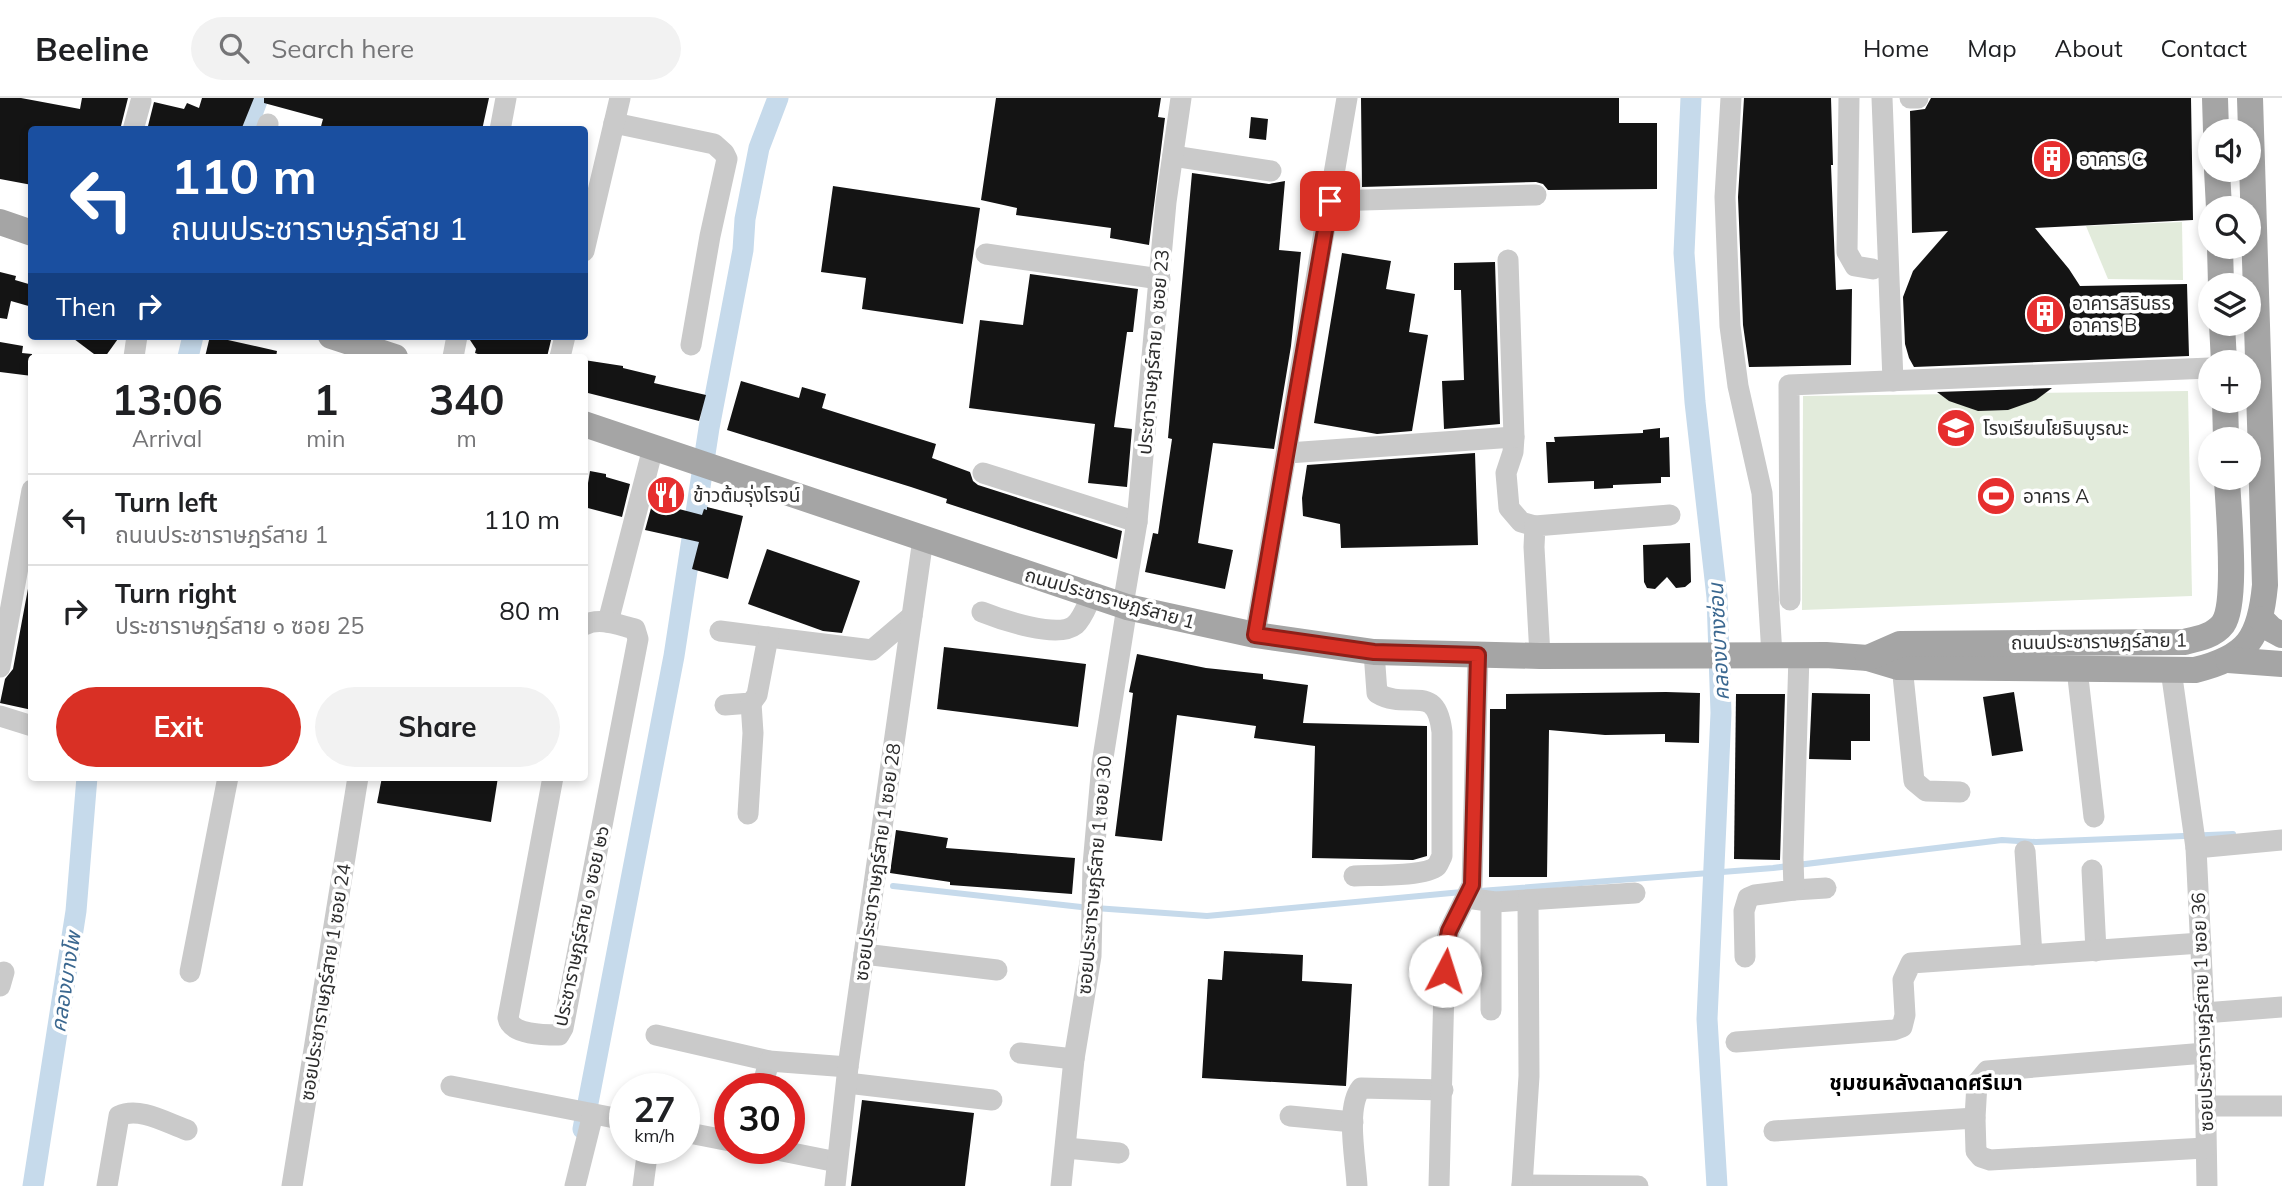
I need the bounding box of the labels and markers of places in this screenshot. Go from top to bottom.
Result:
building icon: อาคาร C [2031,138,2073,180]
place label: อาคาร C [2079,147,2144,171]
pin [1300,171,1360,231]
place label: อาคารสิรินธร อาคาร B [2072,291,2171,337]
building icon: อาคารสิรินธร อาคาร B [2024,293,2066,335]
school or university icon: โรงเรียนโยธินบูรณะ [1935,407,1977,449]
place label: โรงเรียนโยธินบูรณะ [1983,416,2129,441]
restaurant icon: ข้าวต้มรุ่งโรจน์ [645,474,687,516]
sports icon: อาคาร A [1975,475,2017,517]
place label: ข้าวต้มรุ่งโรจน์ [693,483,800,507]
place label: อาคาร A [2023,484,2089,508]

